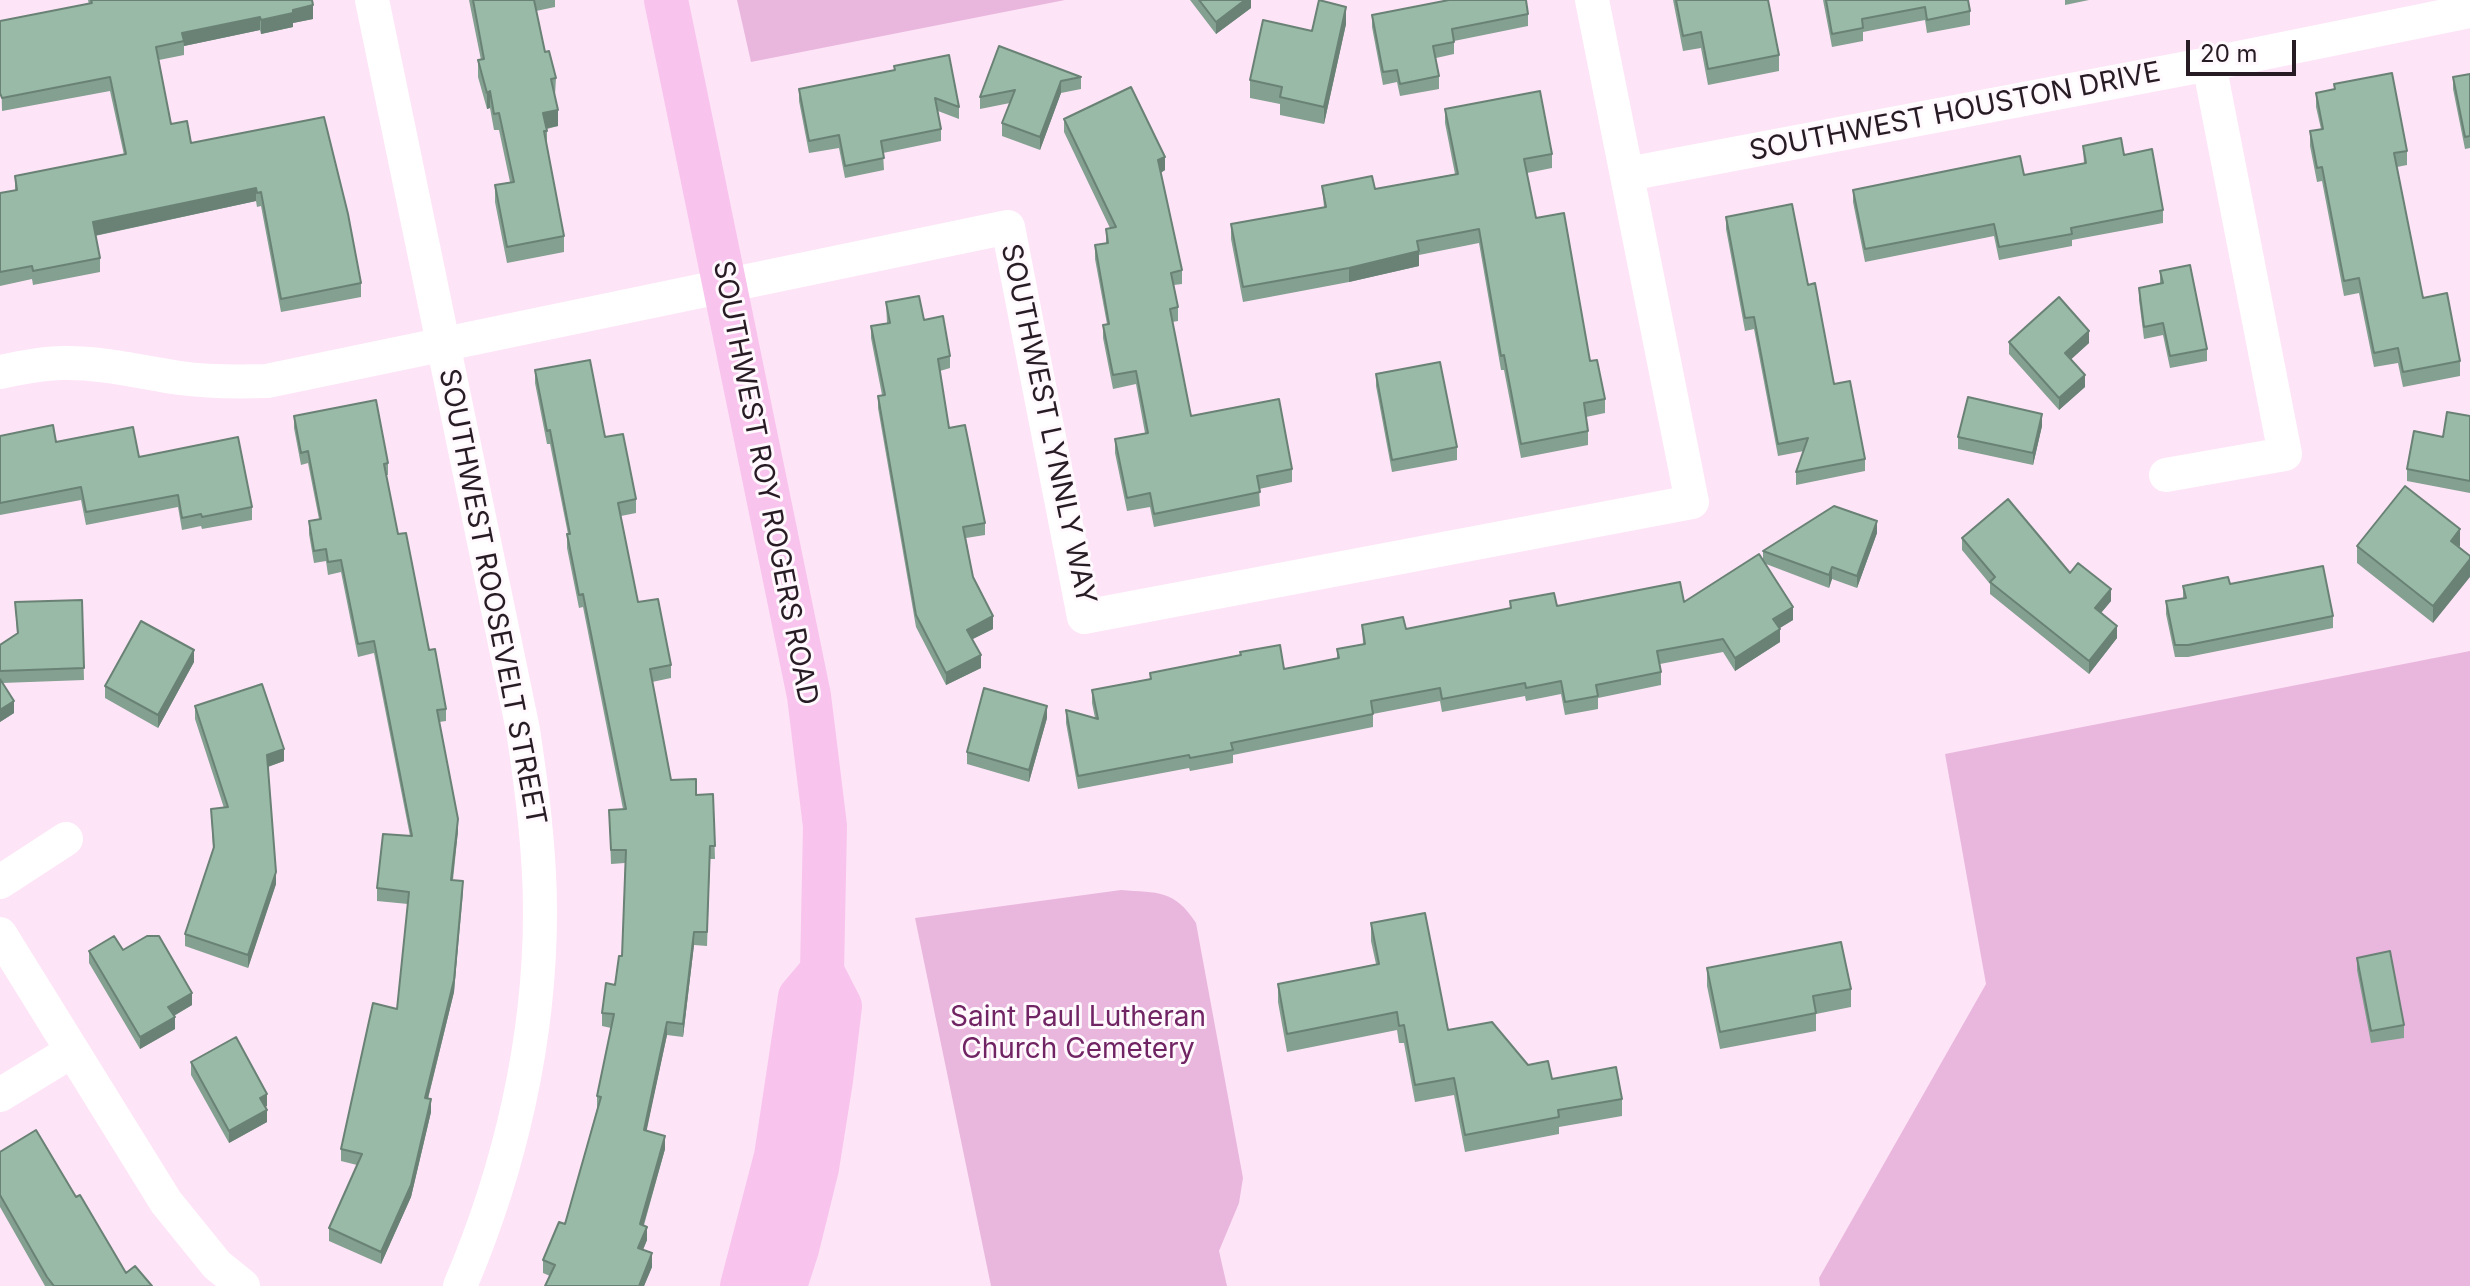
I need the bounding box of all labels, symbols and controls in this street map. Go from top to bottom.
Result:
scale bar [2190,24,2300,74]
text: 20 m [2200,39,2258,68]
street label: SOUTHWEST HOUSTON DRIVE [1747,56,2163,168]
street label: SOUTHWEST LYNNLY WAY [993,241,1103,607]
street label: SOUTHWEST ROY ROGERS ROAD [705,258,825,708]
street label: SOUTHWEST ROOSEVELT STREET [431,366,553,828]
park label: Saint Paul Lutheran Church Cemetery [950,1001,1206,1067]

